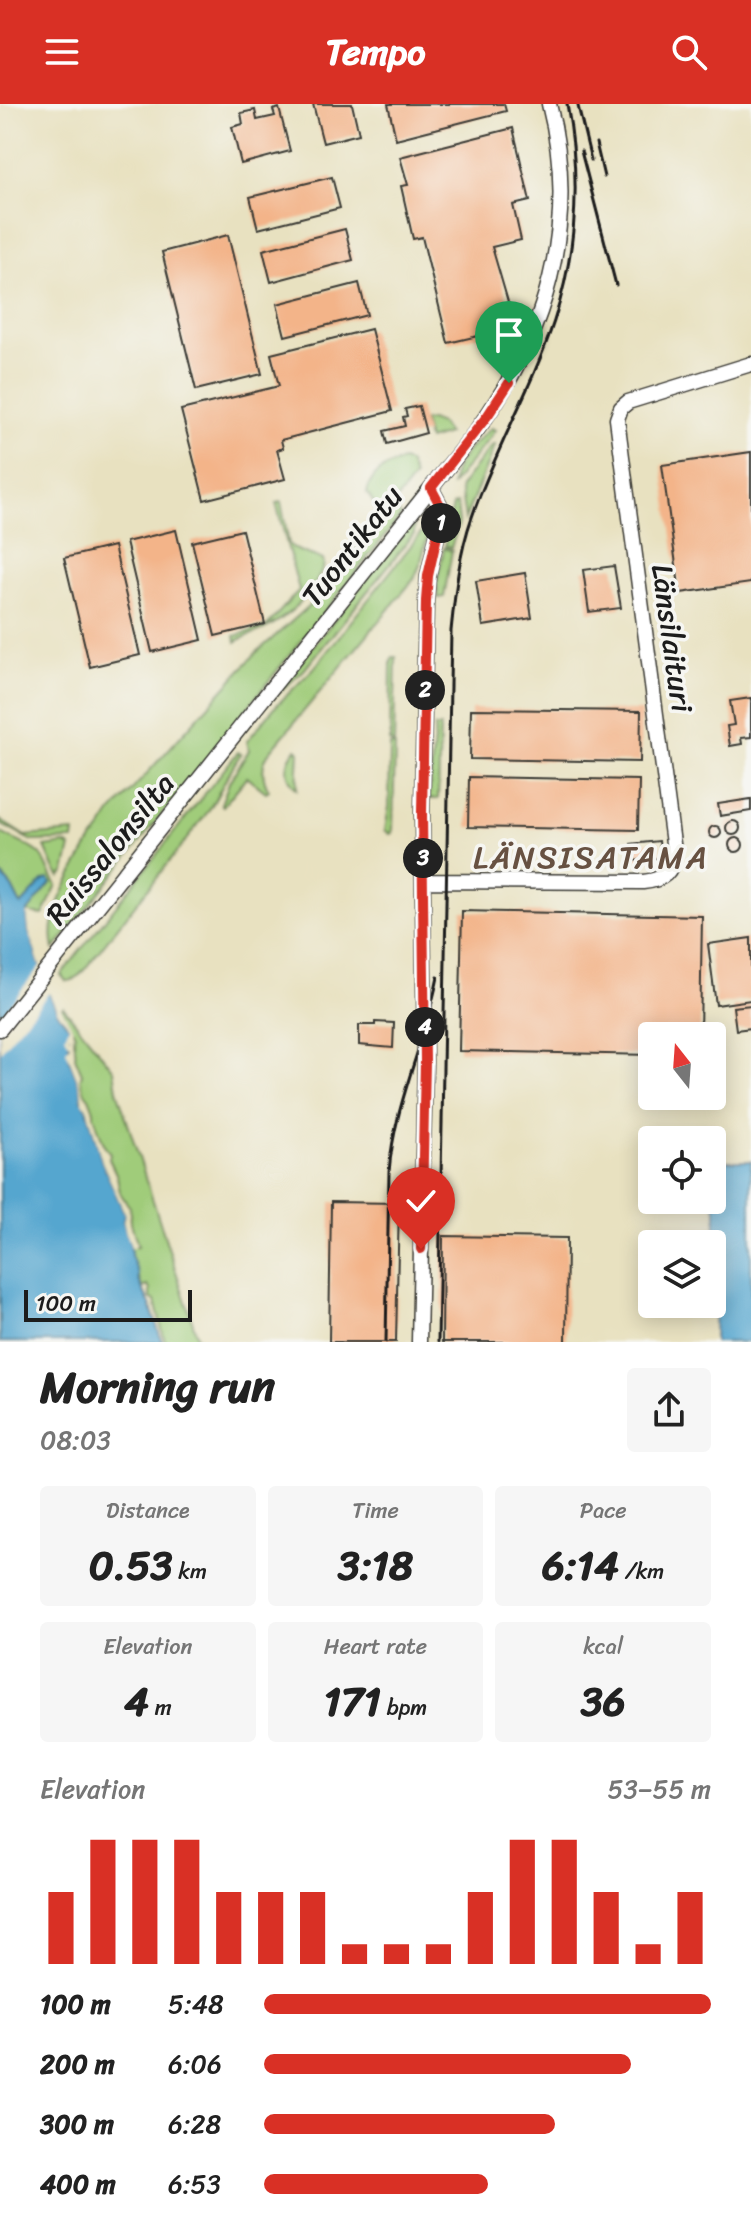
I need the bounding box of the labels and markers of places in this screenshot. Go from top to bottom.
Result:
pin [475,301,543,383]
pin: 1 [421,503,461,543]
pin: 2 [405,670,445,710]
pin: 3 [403,838,443,878]
pin: 4 [405,1007,445,1047]
pin [387,1167,455,1249]

